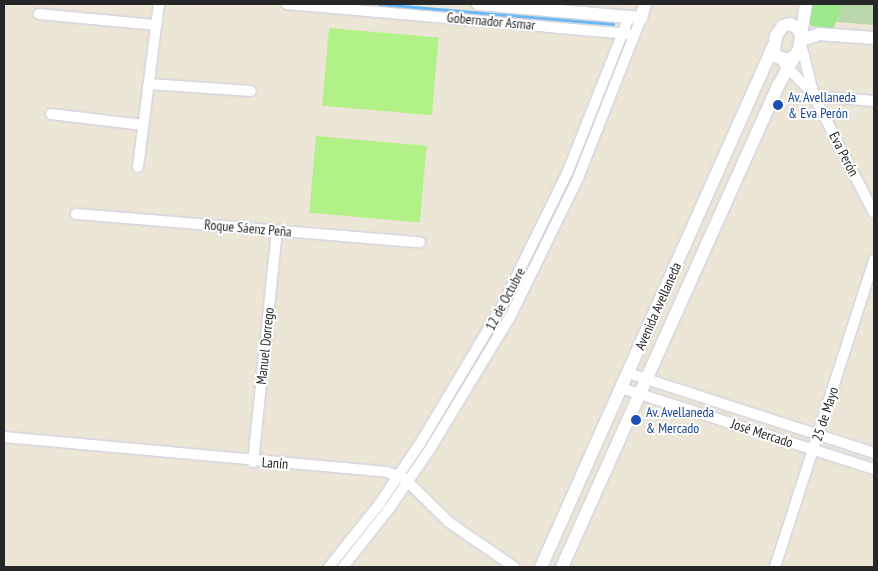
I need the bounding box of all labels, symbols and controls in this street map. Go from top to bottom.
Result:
street label: Gobernador Asmar [446,9,536,33]
place label: Av. Avellaneda & Eva Perón [788,89,857,121]
marker: Av. Avellaneda & Eva Perón [772,99,784,111]
street label: Eva Perón [826,129,862,179]
street label: Roque Sáenz Peña [203,216,293,240]
street label: Avenida Avellaneda [631,259,685,353]
street label: 12 de Octubre [481,265,529,333]
street label: Manuel Dorrego [253,307,277,385]
street label: 25 de Mayo [808,385,842,443]
place label: Av. Avellaneda & Mercado [646,404,715,437]
marker: Av. Avellaneda & Mercado [630,414,642,426]
street label: José Mercado [729,415,795,451]
street label: Lanín [261,454,289,472]

